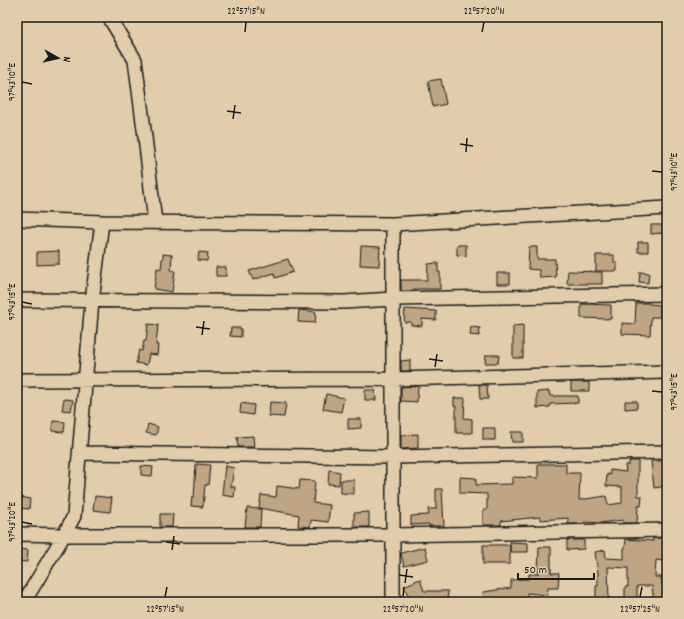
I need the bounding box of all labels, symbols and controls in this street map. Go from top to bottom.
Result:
text: 22°57'15"N [227,5,265,19]
text: 22°57'20"N [464,5,504,19]
north arrow [38,38,78,78]
text: N [58,55,74,63]
text: 97°43'10"E [6,63,20,101]
text: 97°43'10"E [668,153,682,191]
text: 97°43'15"E [6,283,20,321]
text: 97°43'15"E [668,373,682,411]
text: 97°43'20"E [6,501,20,542]
scale bar [518,555,594,581]
text: 50 m [524,562,547,579]
text: 22°57'15"N [146,603,184,617]
text: 22°57'20"N [383,603,423,617]
text: 22°57'25"N [620,603,660,617]

